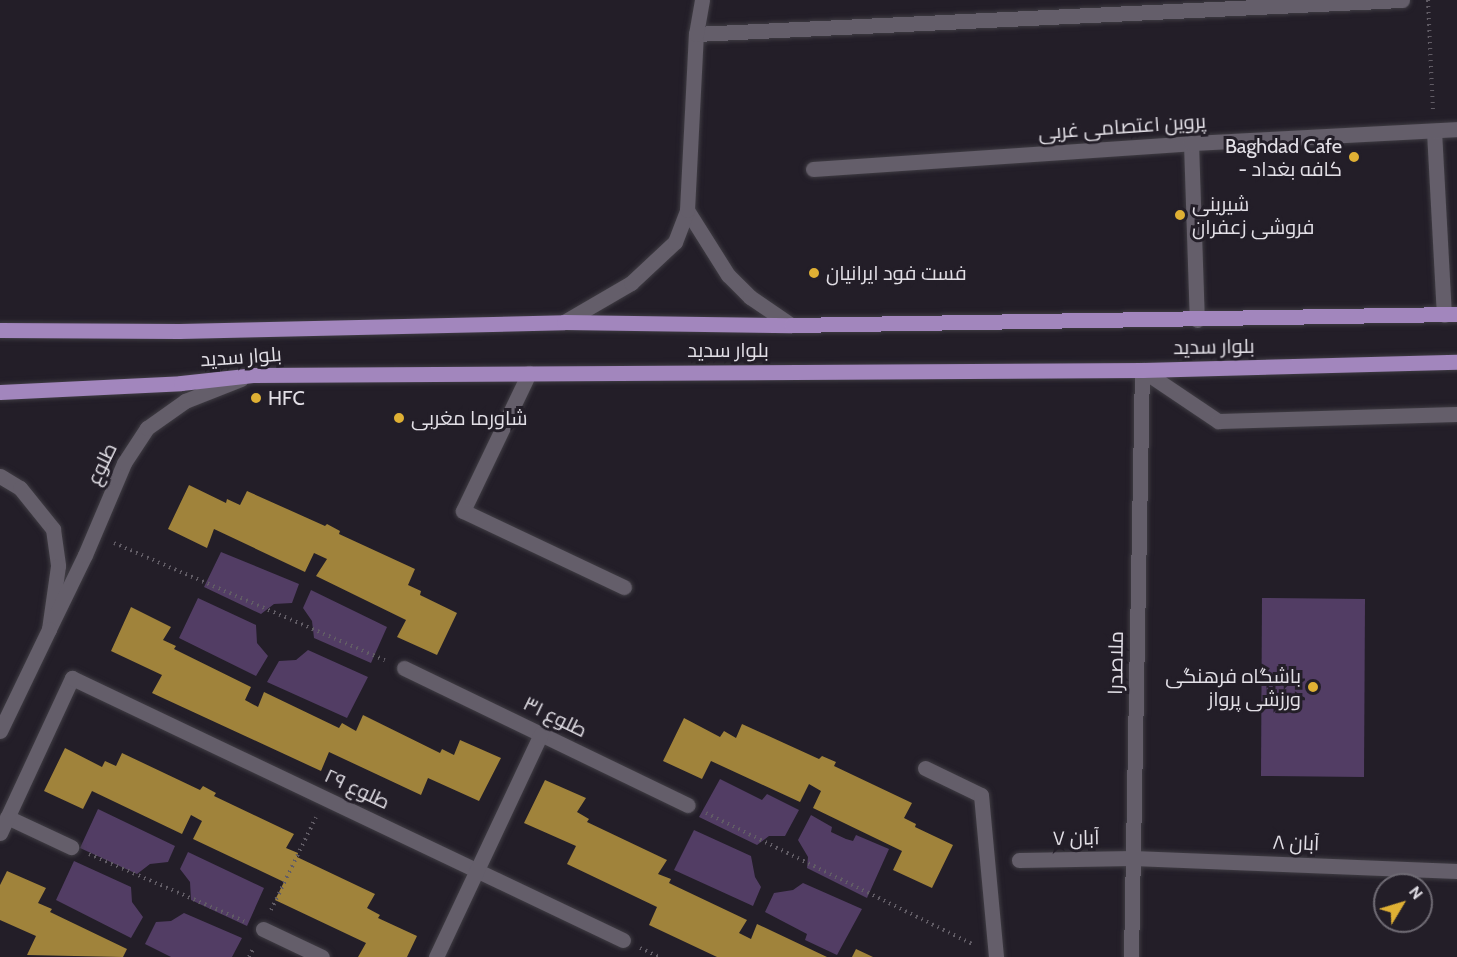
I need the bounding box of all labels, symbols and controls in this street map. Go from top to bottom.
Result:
street label: پروین اعتصامی غربی [1037,109,1207,145]
place label: Baghdad Cafe - کافه بغداد [1225,134,1342,181]
marker: Baghdad Cafe - کافه بغداد [1347,150,1361,164]
place label: شیرینی فروشی زعفران [1192,192,1314,239]
marker: شیرینی فروشی زعفران [1173,208,1187,222]
place label: فست فود ایرانیان [826,261,967,285]
marker: فست فود ایرانیان [807,266,821,280]
street label: بلوار سدید [1173,334,1255,360]
street label: بلوار سدید [687,338,769,362]
street label: بلوار سدید [200,342,282,372]
place label: HFC [268,386,305,410]
marker: HFC [249,391,263,405]
place label: شاورما مغربی [411,406,527,430]
marker: شاورما مغربی [392,411,406,425]
street label: طلوع [82,439,122,489]
street label: ملاصدرا [1103,631,1129,695]
place label: باشگاه فرهنگی ورزشی پرواز [1165,664,1301,711]
marker: باشگاه فرهنگی ورزشی پرواز [1306,680,1320,694]
street label: طلوع ۳۱ [519,691,591,743]
street label: طلوع ۲۹ [321,764,393,814]
street label: آبان ۷ [1052,826,1100,850]
street label: آبان ۸ [1272,830,1320,856]
north arrow [1373,873,1433,933]
text: N [1405,883,1427,903]

